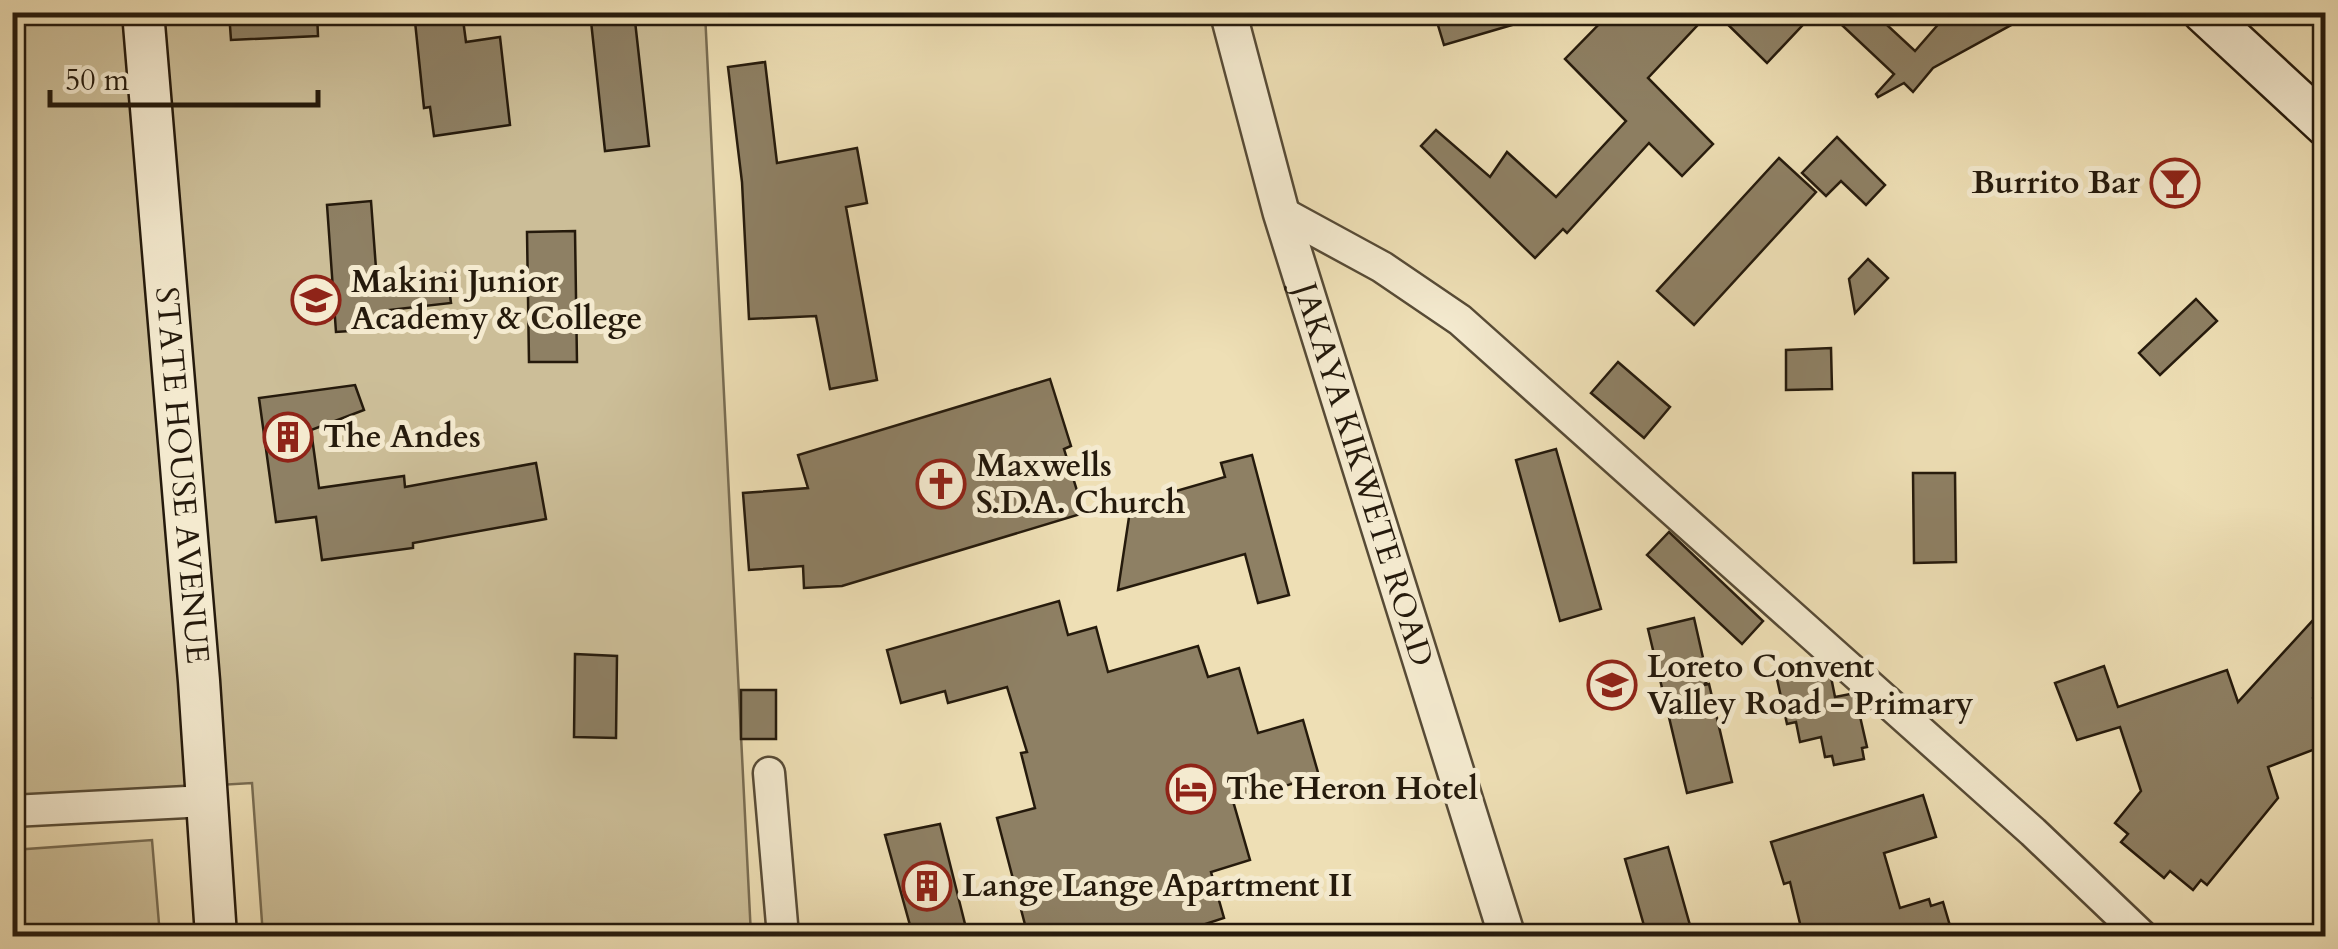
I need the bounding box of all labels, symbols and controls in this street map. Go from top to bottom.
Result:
scale bar [50,45,318,107]
text: 50 m [65,60,130,101]
bar icon: Burrito Bar [2149,157,2201,209]
place label: Burrito Bar [1972,161,2140,205]
place label: Makini Junior Academy & College [351,260,642,341]
school or university icon: Makini Junior Academy & College [290,274,342,326]
street label: JAKAYA KIKWETE ROAD [1281,274,1443,672]
street label: STATE HOUSE AVENUE [144,285,219,666]
building icon: The Andes [262,411,314,463]
place label: The Andes [323,415,481,459]
place label: Maxwells S.D.A. Church [976,444,1186,525]
church icon: Maxwells S.D.A. Church [915,458,967,510]
place label: Loreto Convent Valley Road - Primary [1647,645,1973,726]
school or university icon: Loreto Convent Valley Road - Primary [1586,659,1638,711]
hotel icon: The Heron Hotel [1165,763,1217,815]
place label: The Heron Hotel [1226,767,1478,811]
building icon: Lange Lange Apartment II [901,860,953,912]
place label: Lange Lange Apartment II [962,864,1353,908]

